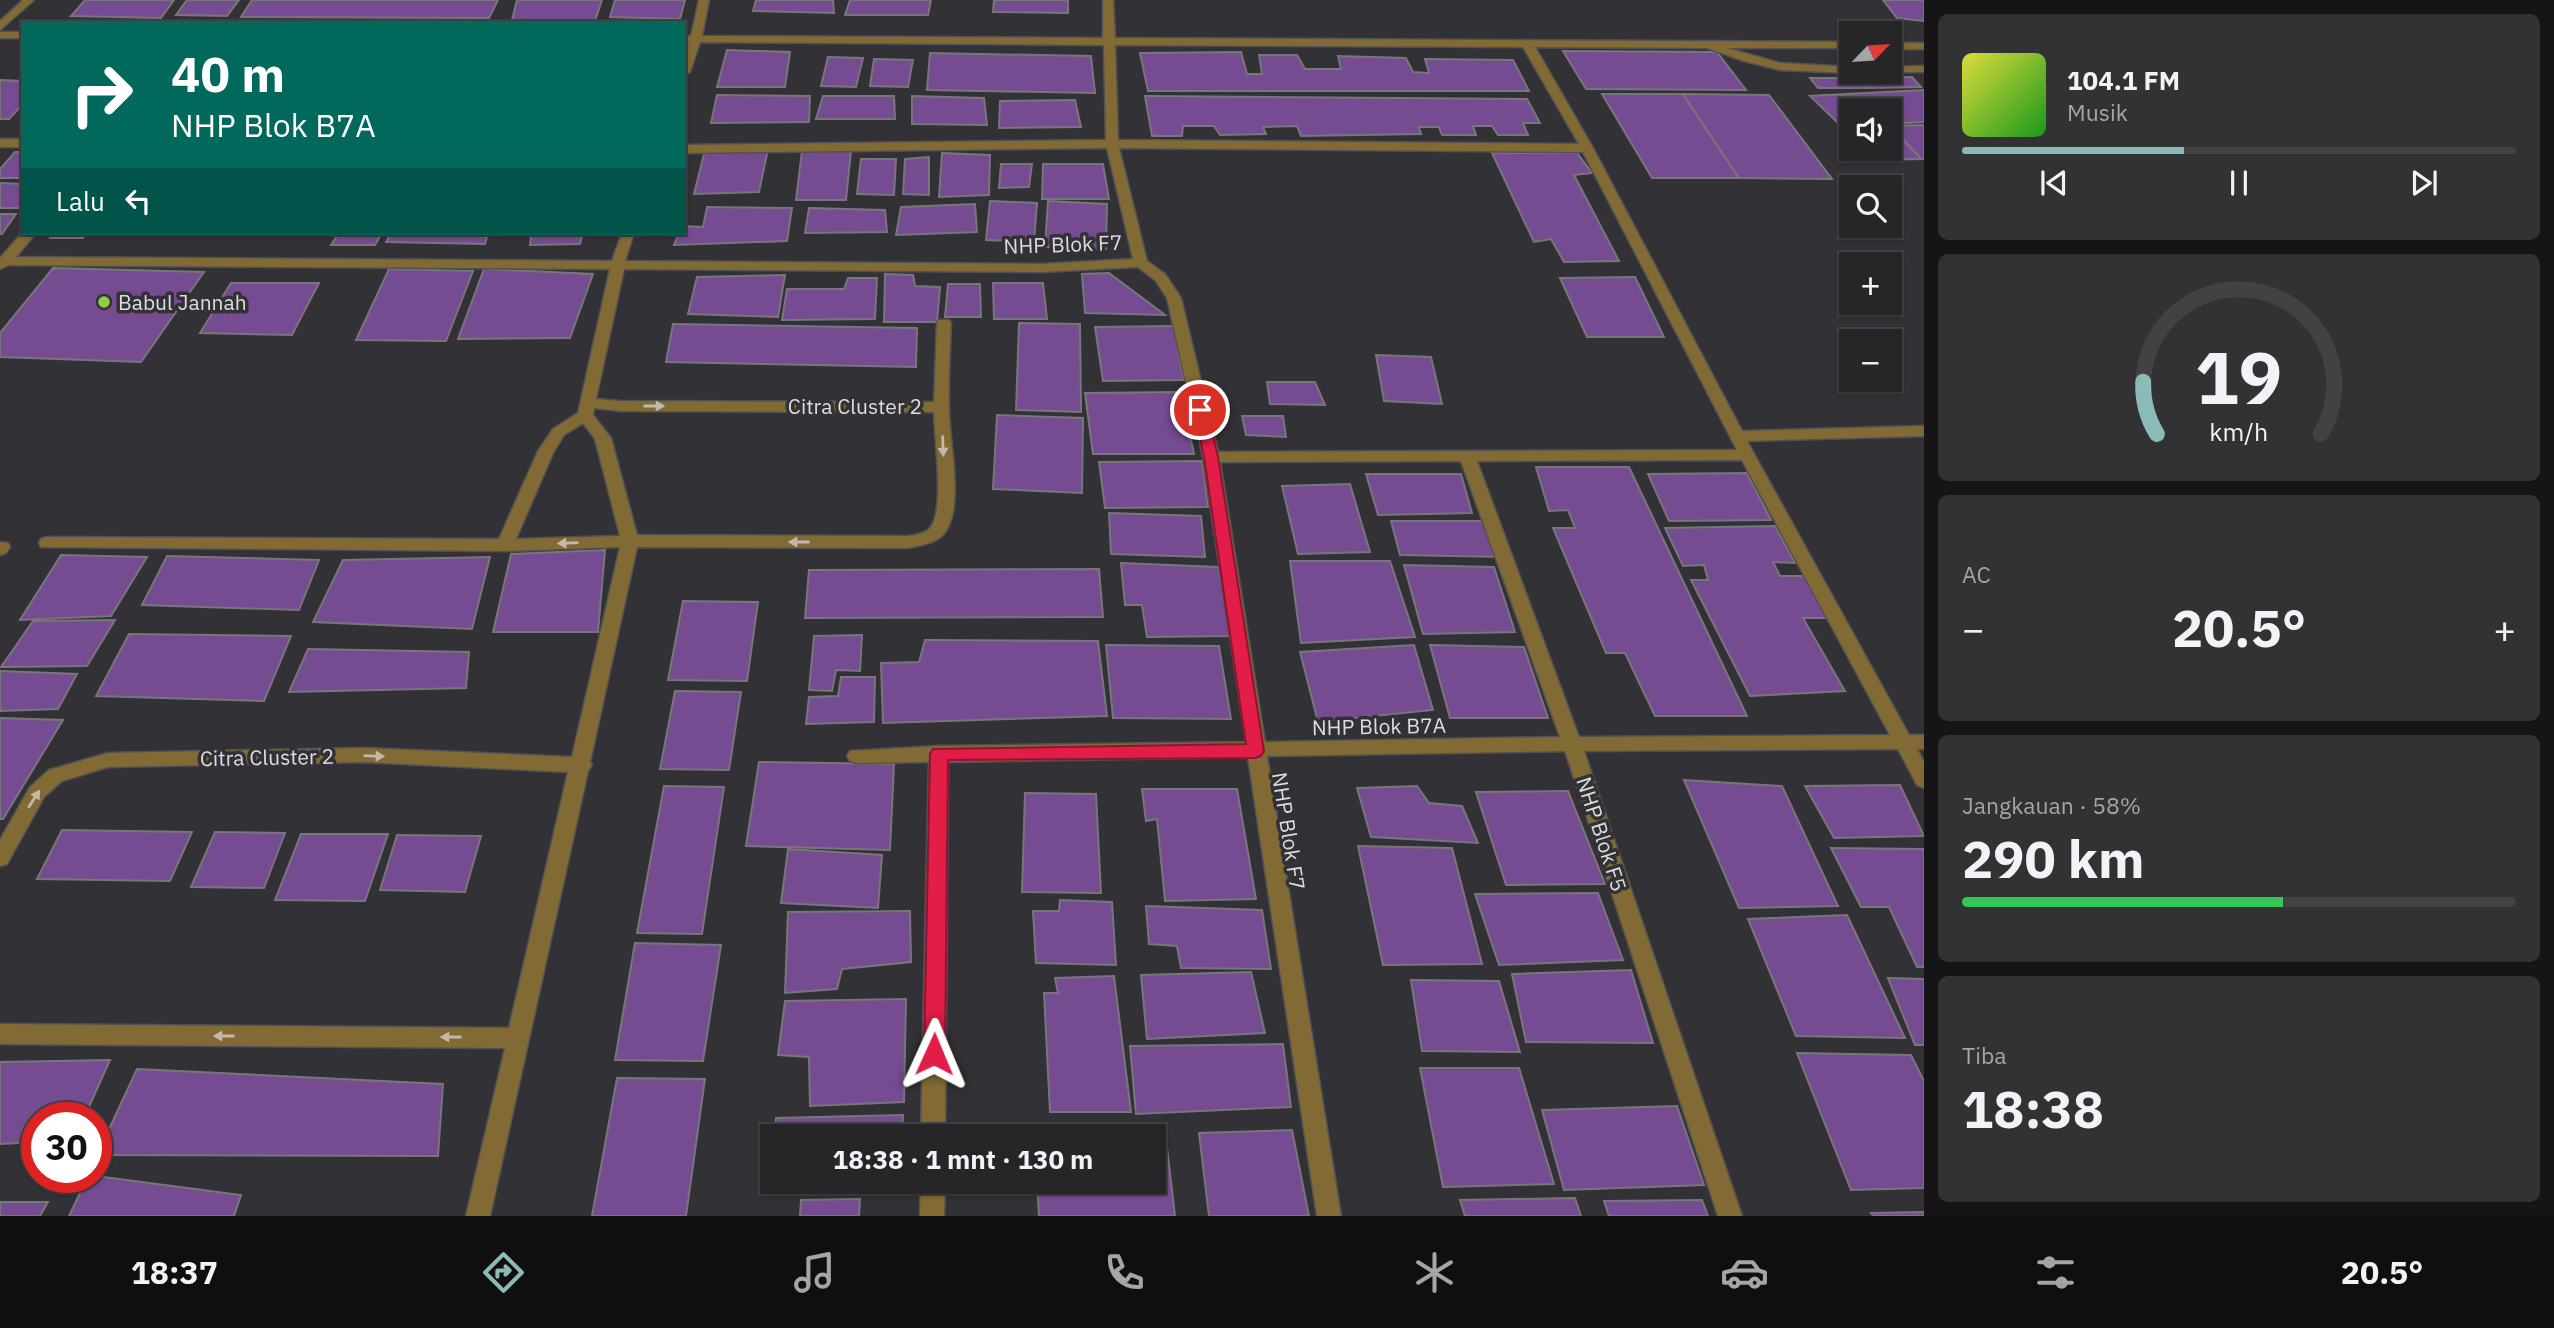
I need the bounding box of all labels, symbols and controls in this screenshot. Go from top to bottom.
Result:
north arrow [1839,21,1902,84]
map controls [1839,21,1902,392]
text: 40 m [171,42,285,105]
icon: right [56,49,147,140]
text: 104.1 FM [2067,63,2180,97]
text: Musik [2067,97,2128,127]
button: sound [1839,98,1902,161]
text: NHP Blok B7A [171,104,376,146]
icon: previous [2035,164,2073,202]
icon: pause [2220,164,2258,202]
icon: next [2405,164,2443,202]
button: search [1839,175,1902,238]
icon: left [119,182,157,220]
text: Lalu [56,184,105,218]
street label: NHP Blok F7 [1003,228,1123,260]
button: + [1839,252,1902,315]
place label: Babul Jannah [118,288,247,316]
marker: Babul Jannah [96,294,112,310]
button: − [1839,329,1902,392]
text: 19 [2195,329,2283,424]
pin [1170,380,1230,440]
icon: arrive [1181,391,1219,429]
street label: Citra Cluster 2 [788,392,922,420]
one-way arrow [643,400,665,412]
text: km/h [2210,414,2268,447]
one-way arrow [937,435,948,457]
one-way arrow [787,536,809,548]
one-way arrow [556,537,578,549]
text: AC [1962,559,1991,589]
text: 20.5° [2172,594,2306,661]
text: − [1962,604,1985,653]
text: + [2493,604,2516,653]
street label: NHP Blok B7A [1312,711,1446,741]
street label: Citra Cluster 2 [200,742,334,772]
one-way arrow [363,750,385,761]
street label: NHP Blok F7 [1266,770,1312,892]
street label: NHP Blok F5 [1570,773,1634,895]
one-way arrow [28,789,41,809]
text: Jangkauan · 58% [1962,790,2141,820]
text: 290 km [1962,825,2144,892]
position arrow [897,1017,971,1091]
one-way arrow [213,1030,235,1042]
one-way arrow [440,1031,462,1043]
text: Tiba [1962,1040,2007,1070]
text: 18:38 [1962,1075,2104,1142]
speed limit sign: 30 [21,1102,112,1193]
text: 18:38 · 1 mnt · 130 m [833,1142,1093,1176]
icon: directions [479,1248,528,1297]
icon: music [790,1248,839,1297]
icon: phone [1100,1248,1149,1297]
icon: climate [1410,1248,1459,1297]
icon: car [1720,1248,1769,1297]
icon: filters [2031,1248,2080,1297]
text: 18:37 [131,1251,218,1293]
text: 20.5° [2341,1251,2423,1293]

